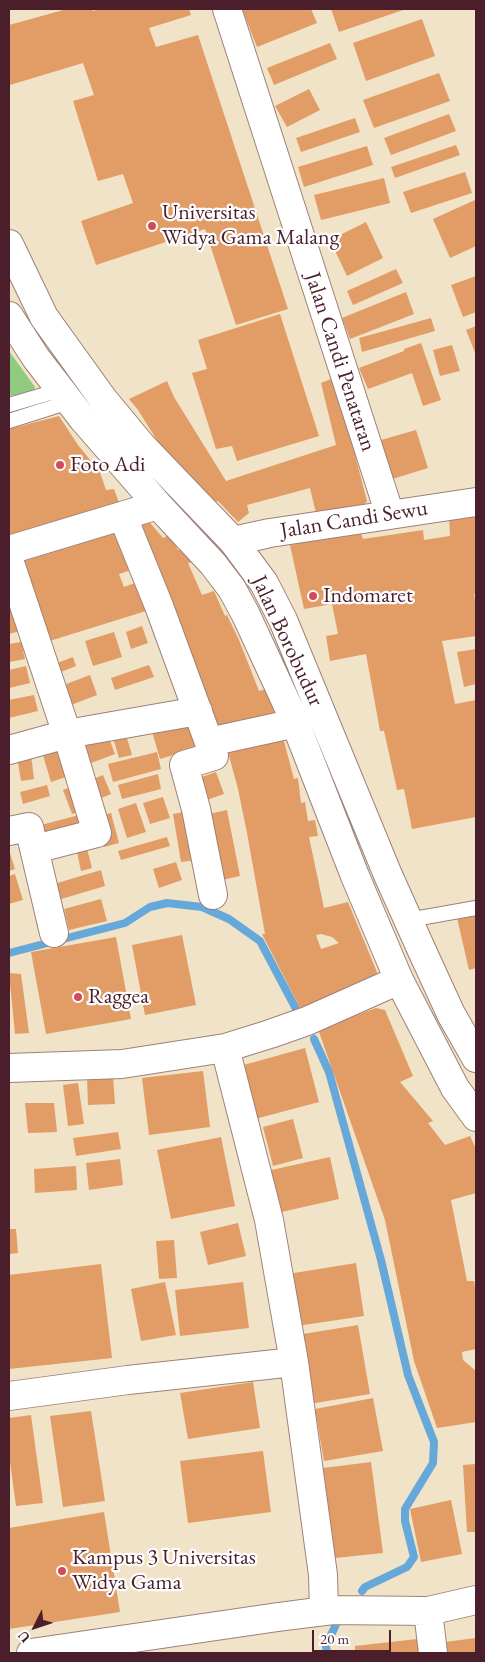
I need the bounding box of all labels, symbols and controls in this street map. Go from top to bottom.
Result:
place label: Universitas Widya Gama Malang [162,200,339,252]
marker: Universitas Widya Gama Malang [146,220,158,232]
street label: Jalan Candi Penataran [299,269,381,455]
place label: Foto Adi [70,452,145,478]
marker: Foto Adi [54,459,66,471]
street label: Jalan Candi Sewu [278,495,430,545]
street label: Jalan Borobudur [245,571,329,711]
place label: Indomaret [323,583,413,609]
marker: Indomaret [307,590,319,602]
place label: Raggea [88,984,149,1010]
marker: Raggea [72,991,84,1003]
place label: Kampus 3 Universitas Widya Gama [72,1545,256,1596]
marker: Kampus 3 Universitas Widya Gama [56,1565,68,1577]
north arrow [10,1602,60,1652]
scale bar [315,1620,394,1652]
text: U [13,1627,34,1647]
text: 20 m [320,1629,349,1648]

